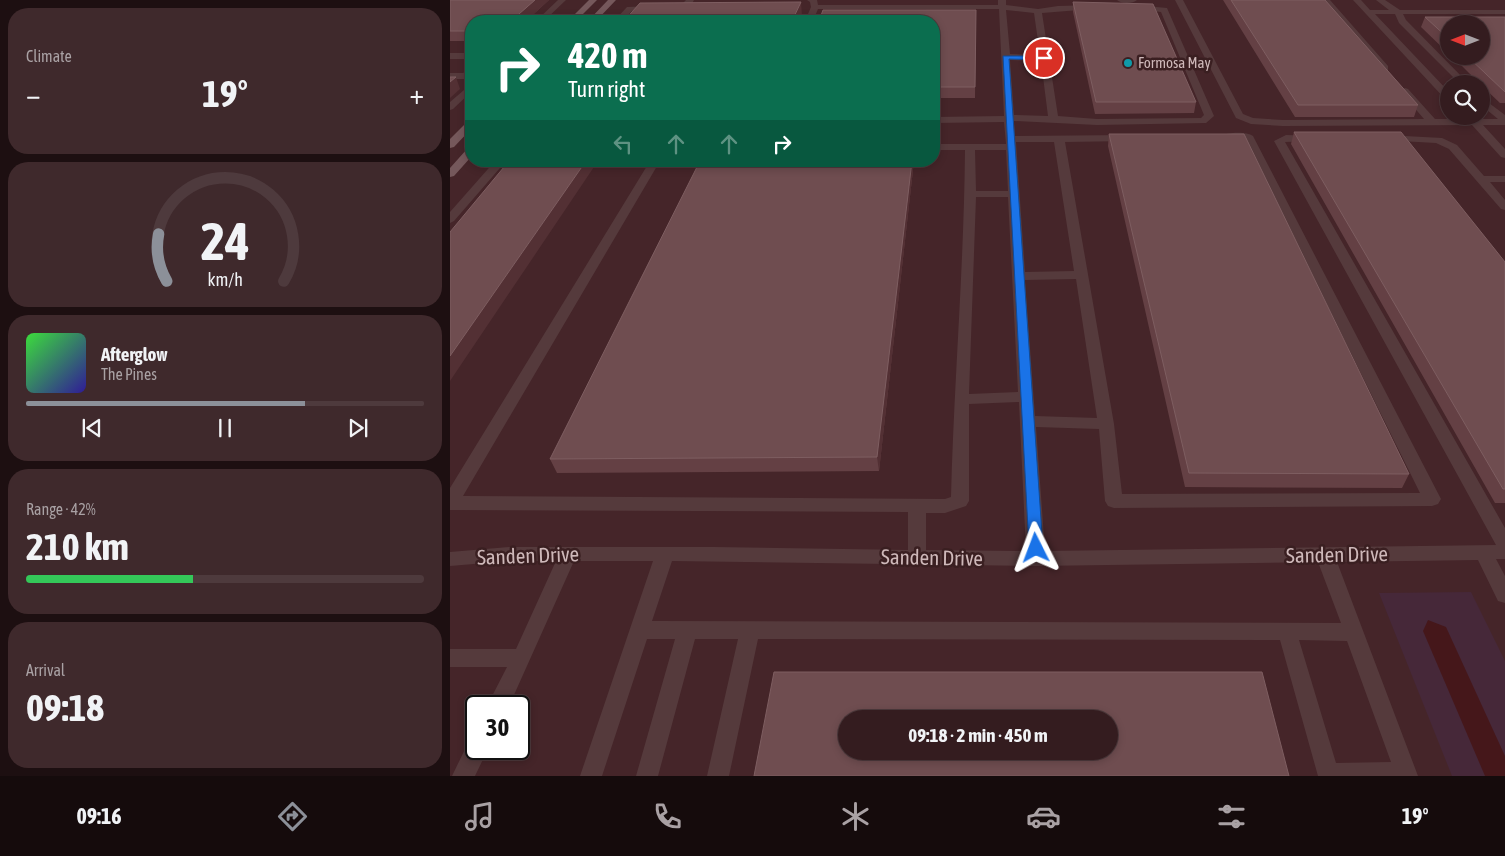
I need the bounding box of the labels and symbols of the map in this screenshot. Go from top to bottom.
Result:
north arrow [1440,15,1490,65]
pin [1023,37,1065,79]
place label: Formosa May [1138,54,1211,71]
marker: Formosa May [1122,57,1134,69]
position arrow [1009,521,1061,573]
street label: Sanden Drive [477,541,579,569]
street label: Sanden Drive [1286,541,1388,567]
street label: Sanden Drive [881,544,983,570]
speed limit sign: 30 [465,695,530,760]

